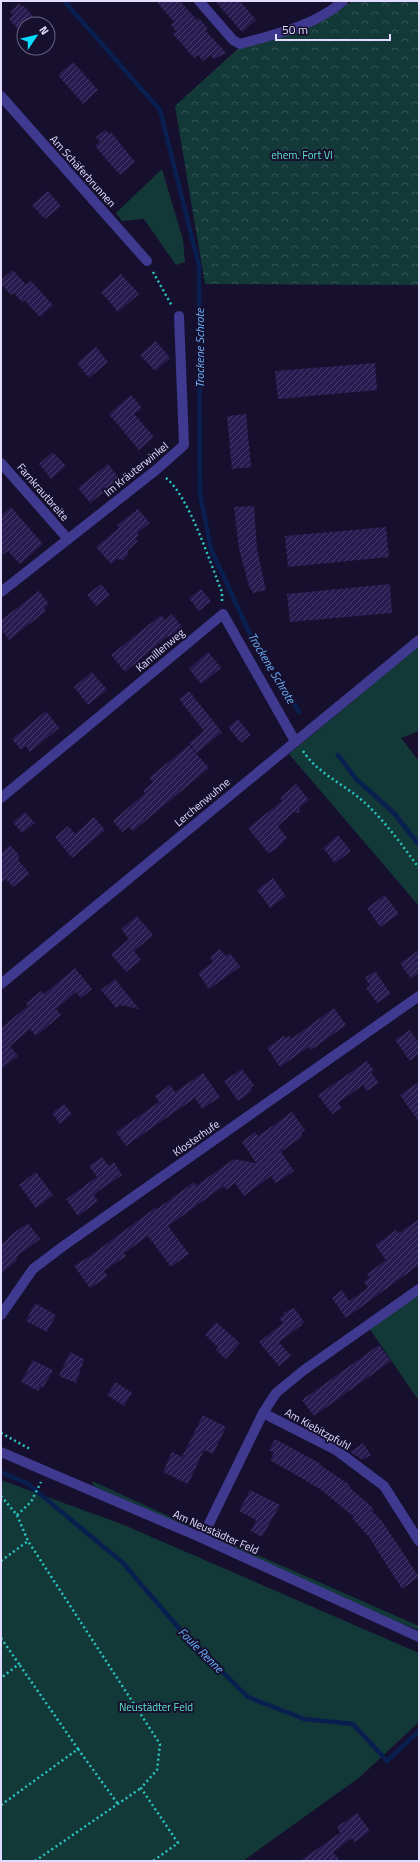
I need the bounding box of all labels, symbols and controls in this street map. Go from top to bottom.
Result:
north arrow [16,16,56,56]
scale bar [276,16,390,42]
text: 50 m [282,20,308,39]
text: N [35,23,53,38]
street label: Am Schäferbrunnen [46,131,120,211]
park label: ehem. Fort VI [271,147,333,163]
water label: Trockene Schrote [190,307,209,388]
street label: Im Kräuterwinkel [100,438,172,500]
street label: Farnkrautbreite [13,460,73,525]
street label: Kamillenweg [132,625,188,675]
water label: Trockene Schrote [243,629,301,708]
street label: Lerchenwuhne [171,774,234,830]
street label: Klosterhufe [169,1116,223,1160]
street label: Am Kiebitzpfuhl [282,1404,354,1454]
street label: Am Neustädter Feld [171,1506,262,1558]
water label: Faule Renne [174,1623,229,1678]
park label: Neustädter Feld [119,1699,193,1715]

